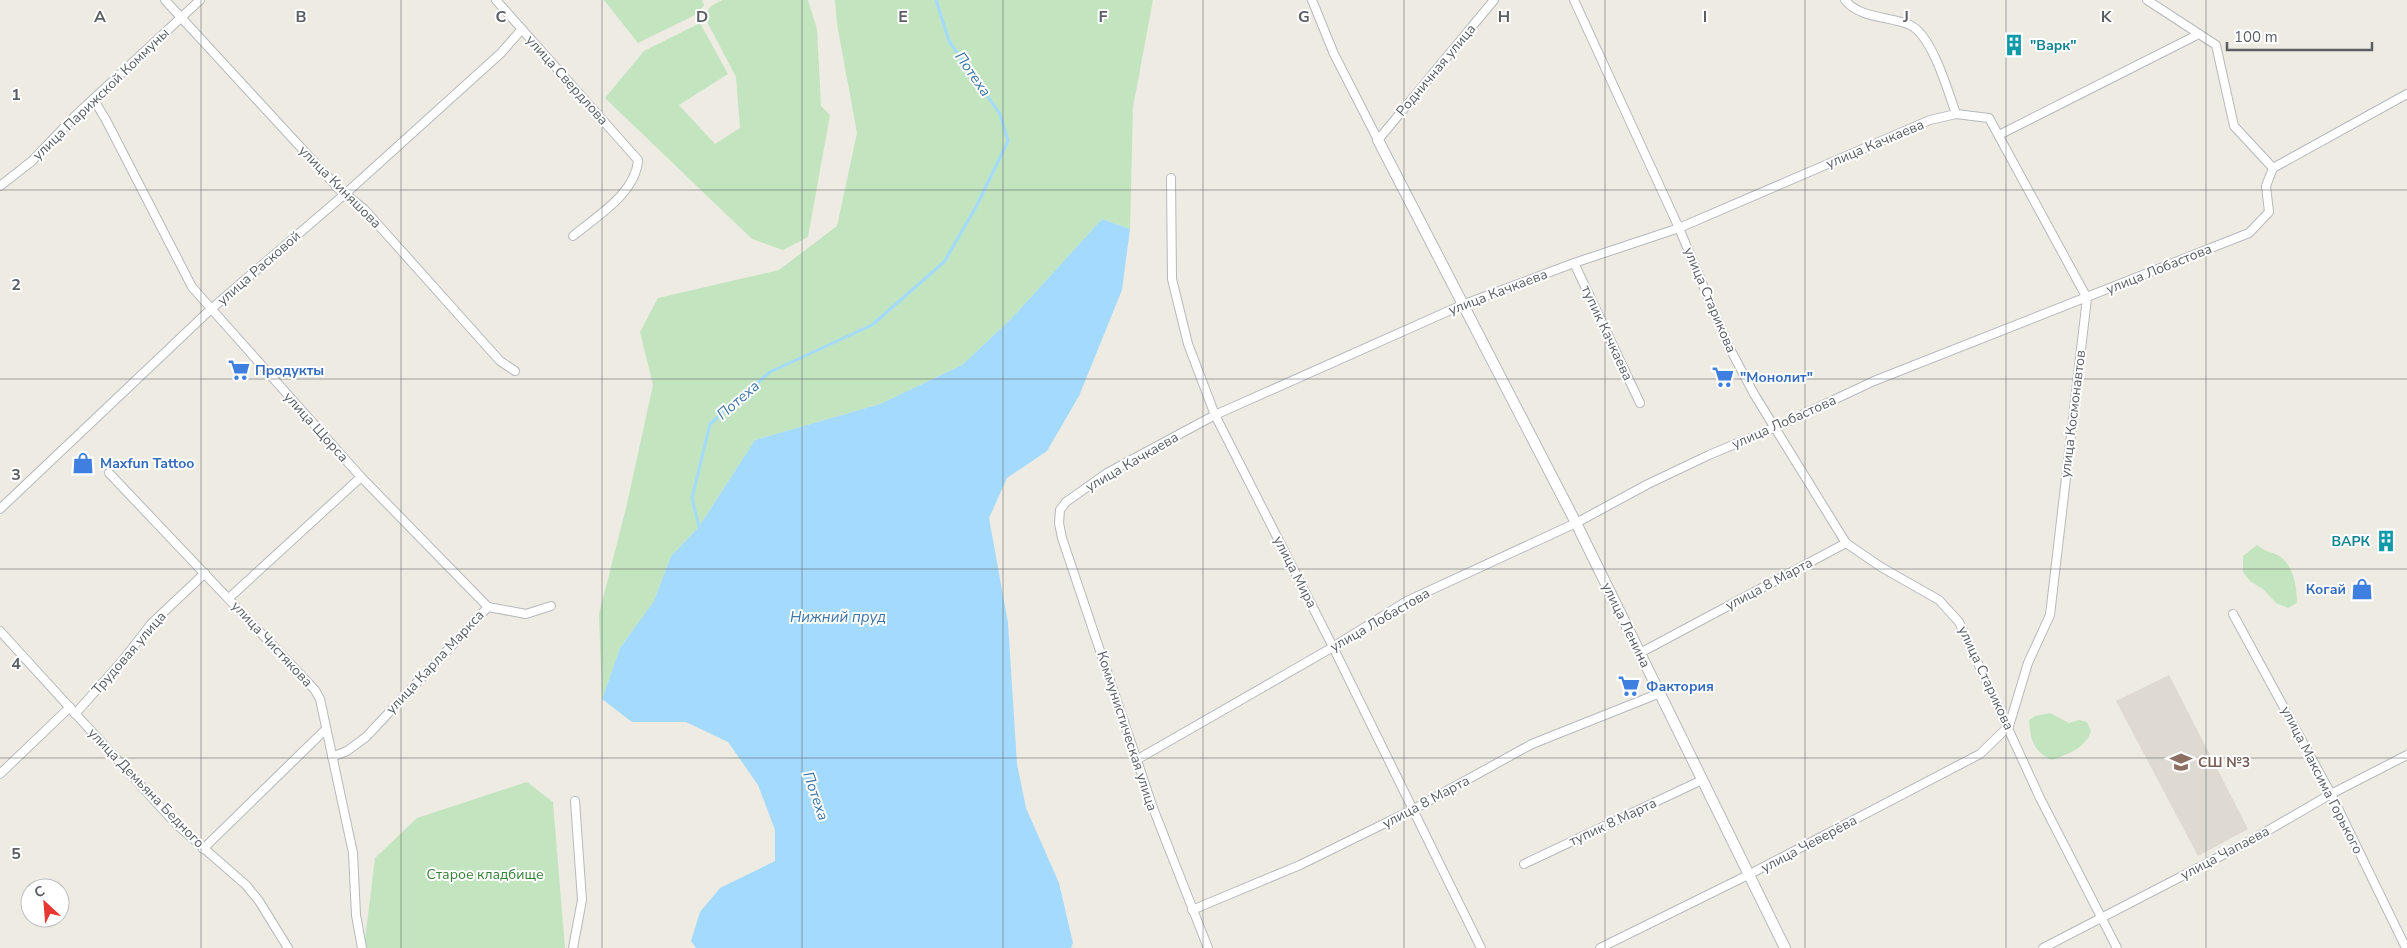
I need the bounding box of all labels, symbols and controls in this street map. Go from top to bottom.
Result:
text: A [94,6,106,28]
text: B [295,6,307,28]
text: C [496,6,507,28]
text: D [696,6,708,28]
text: E [898,6,908,28]
text: F [1099,6,1108,28]
text: G [1298,6,1310,28]
text: H [1498,6,1510,28]
text: I [1703,6,1707,28]
text: J [1902,6,1909,28]
text: K [2101,6,2113,28]
street label: Родничная улица [1392,20,1480,120]
scale bar [2227,20,2372,52]
street label: улица Парижской Коммуны [29,24,173,164]
text: 100 m [2234,27,2278,47]
street label: улица Свердлова [521,31,613,129]
building icon: "Варк" [2001,32,2027,58]
place label: "Варк" [2030,36,2076,55]
water label: Потеха [950,48,996,100]
text: 1 [11,84,21,106]
street label: улица Качкаева [1823,115,1927,173]
street label: улица Киняшова [294,141,386,233]
street label: улица Расковой [213,227,305,309]
street label: улица Лобастова [2103,239,2215,299]
street label: улица Старикова [1679,244,1741,356]
street label: улица Качкаева [1446,264,1550,320]
text: 2 [11,274,21,296]
street label: тупик Качкаева [1577,282,1637,384]
street label: улица Космонавтов [2056,349,2090,479]
supermarket icon: Продукты [226,357,252,383]
place label: Продукты [255,361,324,380]
supermarket icon: "Монолит" [1710,364,1736,390]
place label: "Монолит" [1740,368,1813,387]
water label: Потеха [712,376,764,424]
street label: улица Щорса [279,388,353,466]
street label: улица Лобастова [1729,390,1839,454]
street label: улица Качкаева [1082,428,1182,496]
shop icon: Maxfun Tattoo [70,450,96,476]
place label: Maxfun Tattoo [100,454,194,473]
text: 3 [11,464,21,486]
building icon: ВАРК [2373,528,2399,554]
place label: ВАРК [2332,532,2371,551]
street label: улица Мира [1269,533,1321,611]
street label: улица 8 Марта [1722,553,1816,615]
shop icon: Когай [2349,576,2375,602]
street label: улица Ленина [1597,579,1655,671]
place label: Когай [2306,580,2346,599]
street label: улица Лобастова [1327,584,1433,656]
street label: улица Чистякова [227,597,317,691]
street label: улица Карла Маркса [382,606,488,718]
street label: Трудовая улица [88,607,170,699]
water label: Нижний пруд [790,607,886,627]
street label: улица Старикова [1954,623,2018,733]
street label: Коммунистическая улица [1092,649,1162,813]
text: 4 [11,653,21,675]
supermarket icon: Фактория [1616,673,1642,699]
place label: Фактория [1646,677,1714,696]
street label: улица Максима Горького [2276,703,2368,857]
street label: улица Демьяна Бедного [84,724,209,852]
school or university icon: СШ №3 [2168,749,2194,775]
place label: СШ №3 [2198,753,2250,772]
water label: Потеха [798,769,834,823]
street label: улица 8 Марта [1379,771,1473,833]
street label: тупик 8 Марта [1566,793,1660,851]
street label: улица Чеверёва [1758,811,1860,877]
street label: улица Чапаева [2177,822,2273,884]
text: 5 [11,843,21,865]
park label: Старое кладбище [426,865,544,884]
north arrow [20,878,70,928]
text: С [31,881,48,902]

